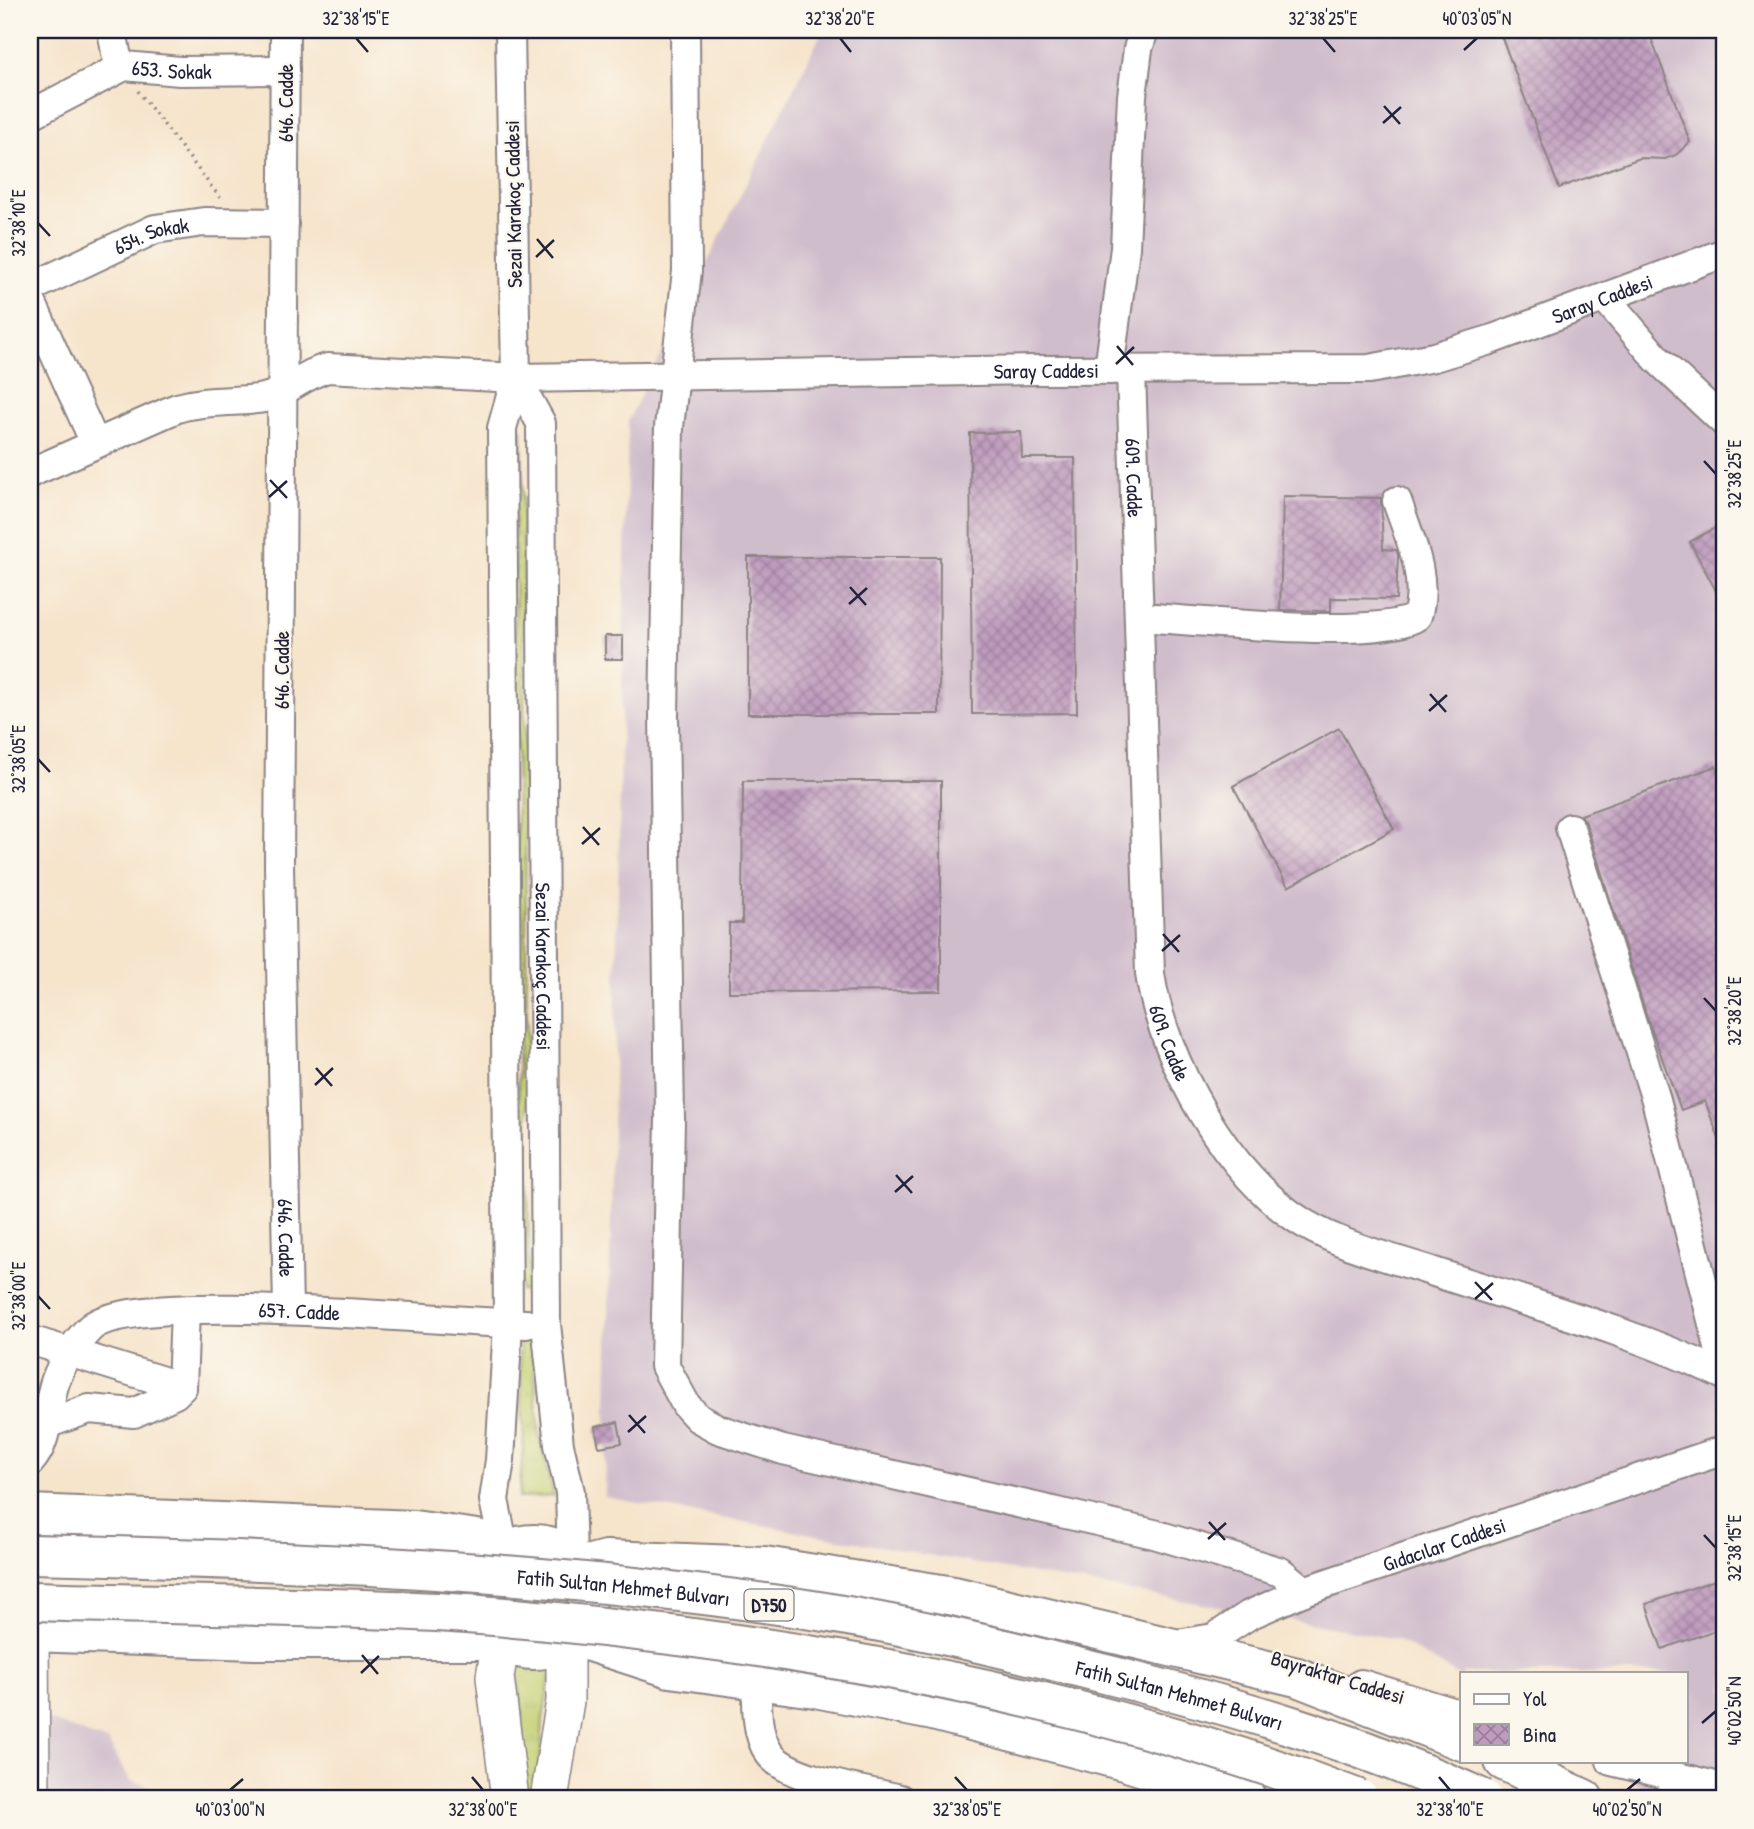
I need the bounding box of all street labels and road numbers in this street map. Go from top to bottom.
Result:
street label: 653. Sokak [131,52,212,86]
street label: 646. Cadde [271,64,300,142]
street label: Sezai Karakoç Caddesi [497,120,529,288]
street label: 654. Sokak [109,210,191,261]
street label: Saray Caddesi [1548,266,1656,330]
street label: Saray Caddesi [993,355,1099,385]
street label: 609. Cadde [1119,438,1150,518]
street label: 646. Cadde [267,631,296,709]
street label: Sezai Karakoç Caddesi [529,883,559,1051]
street label: 609. Cadde [1143,1001,1198,1086]
street label: 646. Cadde [271,1198,302,1277]
street label: 657. Cadde [258,1295,341,1327]
street label: Gıdacılar Caddesi [1379,1510,1509,1578]
street label: Fatih Sultan Mehmet Bulvarı [515,1561,732,1613]
road number: D750 [744,1590,794,1620]
street label: Bayraktar Caddesi [1268,1643,1408,1711]
street label: Fatih Sultan Mehmet Bulvarı [1072,1652,1287,1737]

